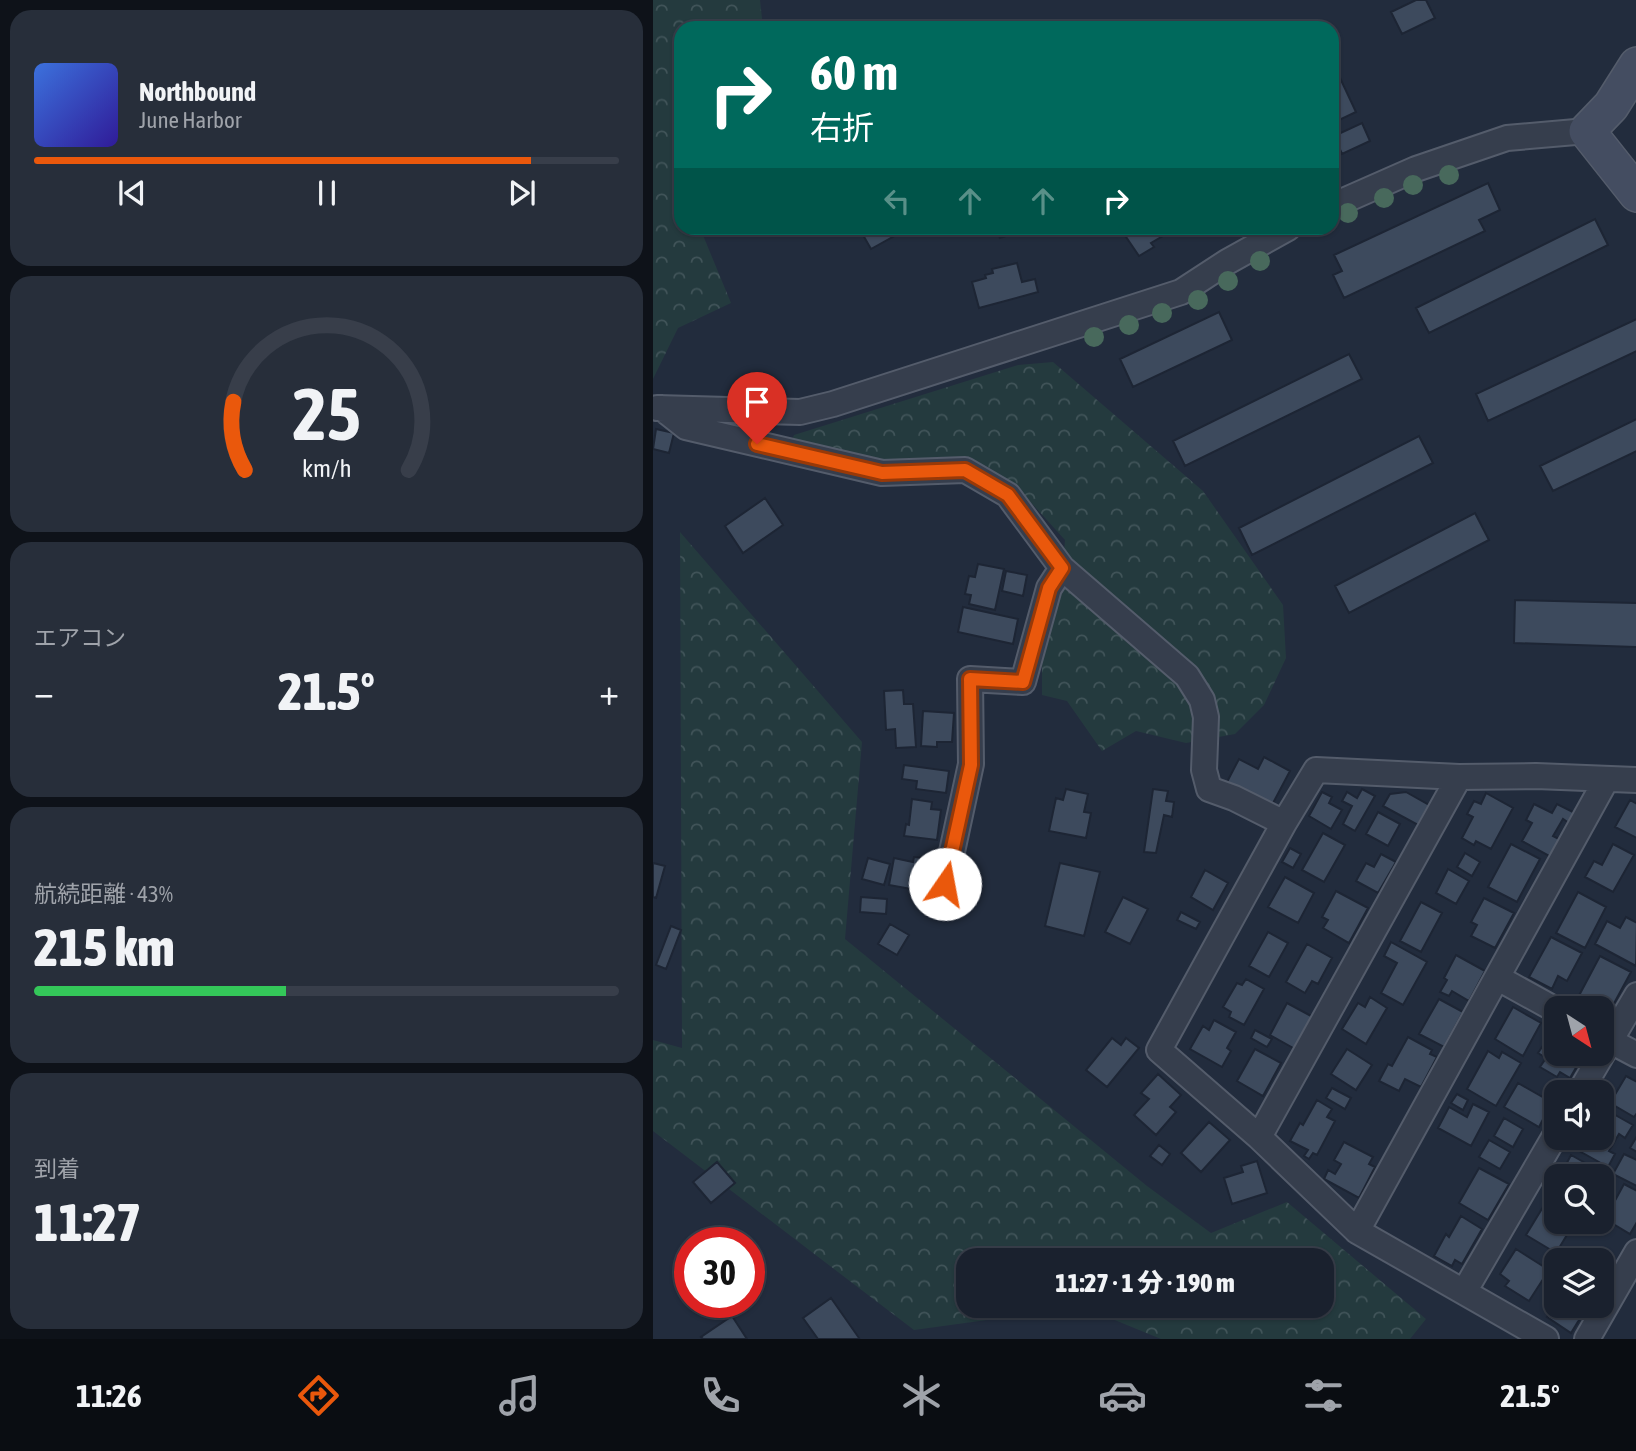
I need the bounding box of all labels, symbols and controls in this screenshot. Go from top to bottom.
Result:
text: 60 m [810,44,898,100]
icon: right [695,49,786,140]
text: Northbound [139,77,256,107]
text: June Harbor [139,107,242,133]
text: 右折 [810,109,874,146]
icon: previous [113,174,151,212]
icon: pause [308,174,346,212]
icon: next [503,174,541,212]
icon: left [878,182,916,220]
icon: ahead [951,182,989,220]
icon: ahead [1024,182,1062,220]
icon: right [1097,182,1135,220]
text: 25 [292,372,361,455]
pin [727,372,787,444]
icon: arrive [738,383,776,421]
text: km/h [302,453,351,481]
text: エアコン [34,625,126,651]
text: 21.5° [278,661,375,721]
text: − [34,670,54,713]
text: + [599,670,619,713]
position arrow [908,847,982,921]
text: 航続距離 · 43% [34,881,173,907]
text: 215 km [34,917,175,977]
north arrow [1544,996,1614,1066]
map controls [1544,996,1614,1318]
button: sound [1544,1080,1614,1150]
text: 到着 [34,1156,80,1182]
button: search [1544,1164,1614,1234]
text: 11:27 [34,1192,141,1252]
speed limit sign: 30 [674,1227,765,1318]
button: layers [1544,1248,1614,1318]
text: 11:27 · 1 分 · 190 m [1055,1268,1235,1298]
icon: directions [294,1371,343,1420]
icon: music [495,1371,544,1420]
icon: phone [696,1371,745,1420]
icon: climate [897,1371,946,1420]
icon: car [1098,1371,1147,1420]
icon: filters [1299,1371,1348,1420]
text: 11:26 [76,1377,142,1414]
text: 21.5° [1500,1377,1560,1414]

